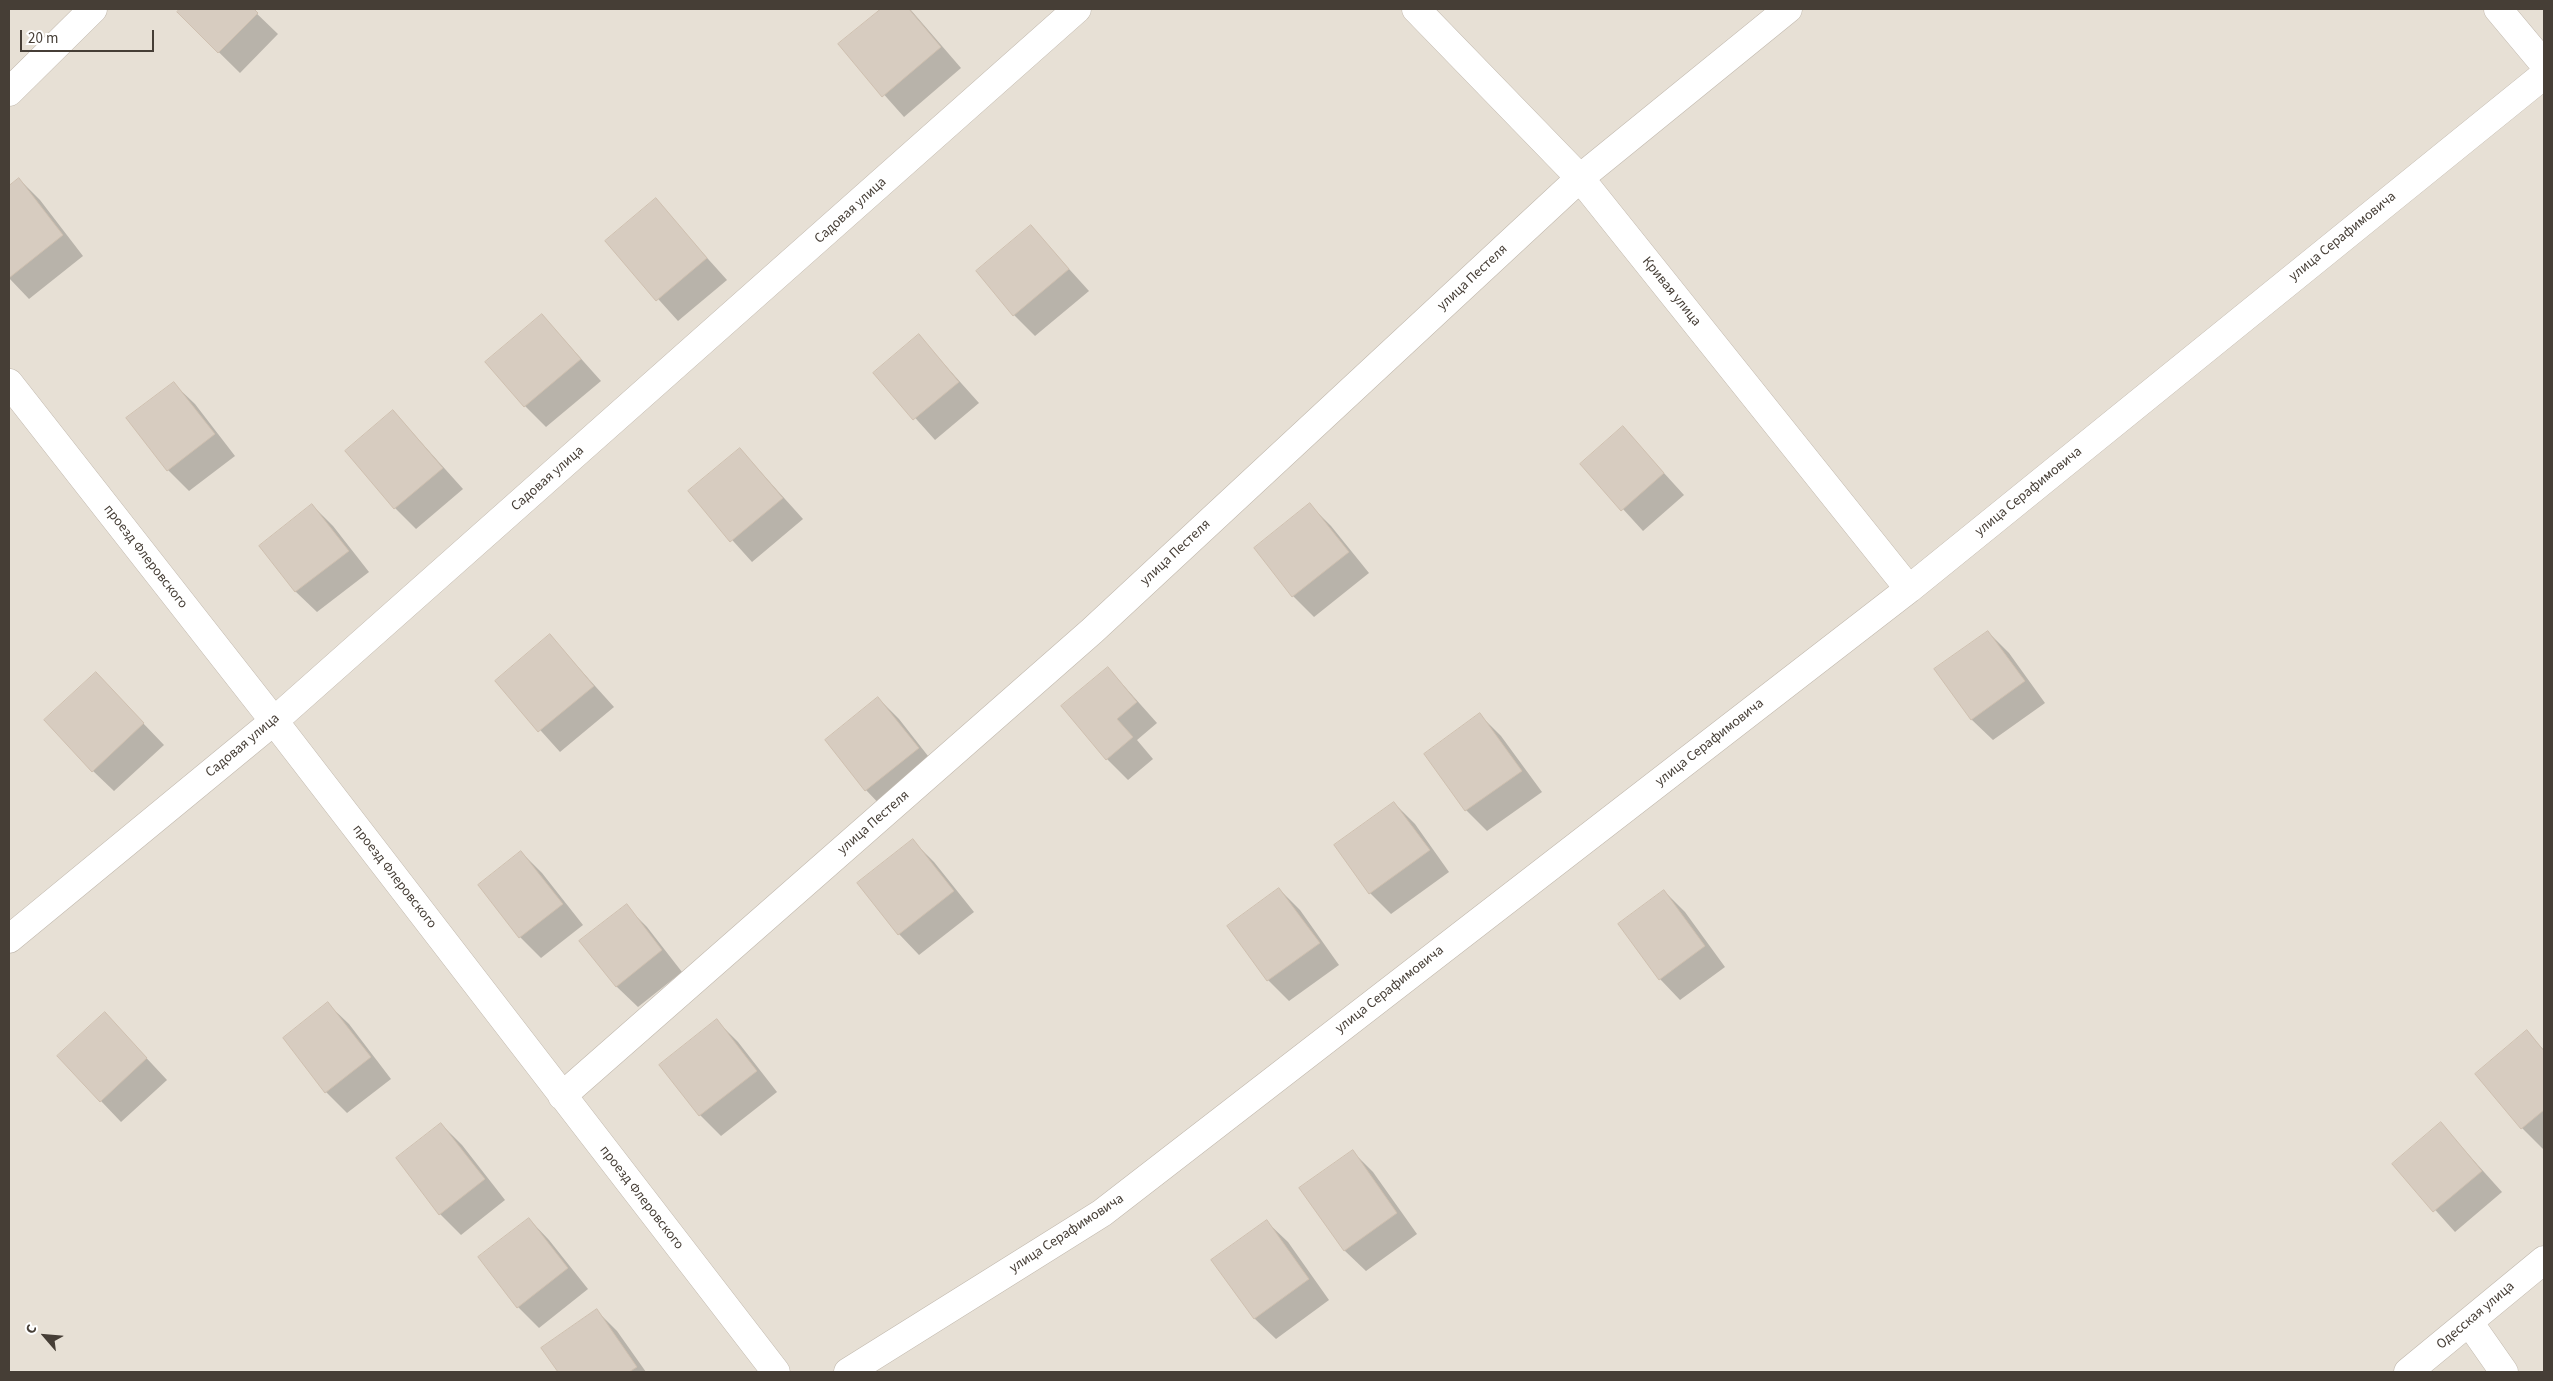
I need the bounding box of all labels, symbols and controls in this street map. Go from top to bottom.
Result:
scale bar [22,20,156,52]
text: 20 m [28,28,58,49]
street label: Садовая улица [812,174,890,248]
street label: улица Серафимовича [2286,189,2400,285]
street label: улица Пестеля [1435,241,1511,315]
street label: Кривая улица [1638,254,1704,330]
street label: Садовая улица [508,443,588,515]
street label: улица Серафимовича [1972,444,2086,540]
street label: проезд Флеровского [99,502,191,612]
street label: улица Пестеля [1138,516,1214,590]
street label: улица Серафимовича [1652,695,1768,791]
street label: Садовая улица [203,710,283,782]
street label: улица Пестеля [835,787,913,859]
street label: проезд Флеровского [348,822,440,932]
street label: улица Серафимовича [1332,942,1448,1038]
street label: проезд Флеровского [595,1143,687,1253]
street label: улица Серафимовича [1007,1191,1127,1277]
street label: Одесская улица [2434,1278,2518,1354]
north arrow [20,1311,70,1361]
text: С [21,1321,42,1337]

